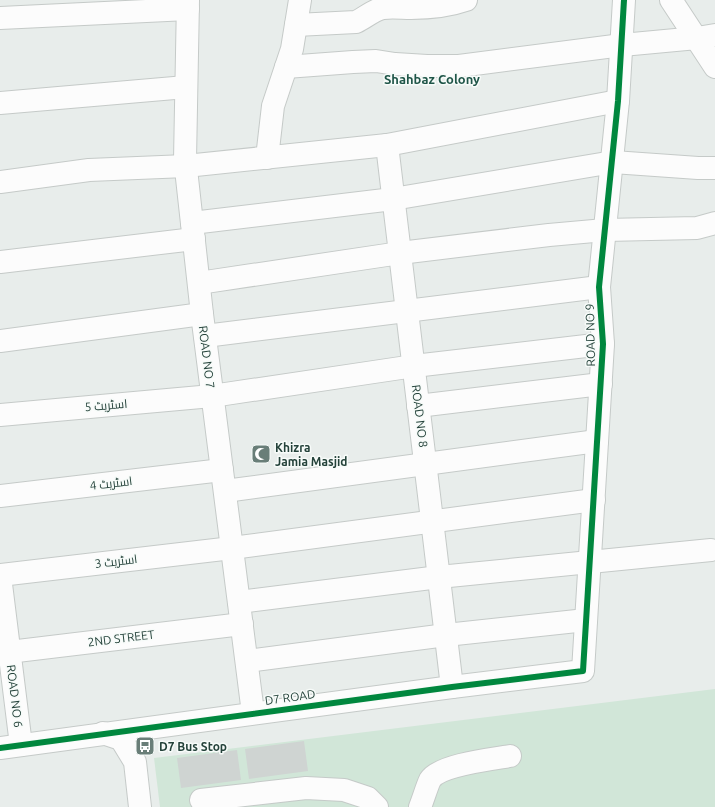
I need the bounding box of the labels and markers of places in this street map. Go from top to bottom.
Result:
place label: Khizra Jamia Masjid [275,441,348,468]
mosque icon: Khizra Jamia Masjid [250,443,272,465]
bus stop icon: D7 Bus Stop [134,735,156,757]
place label: D7 Bus Stop [159,740,227,753]

